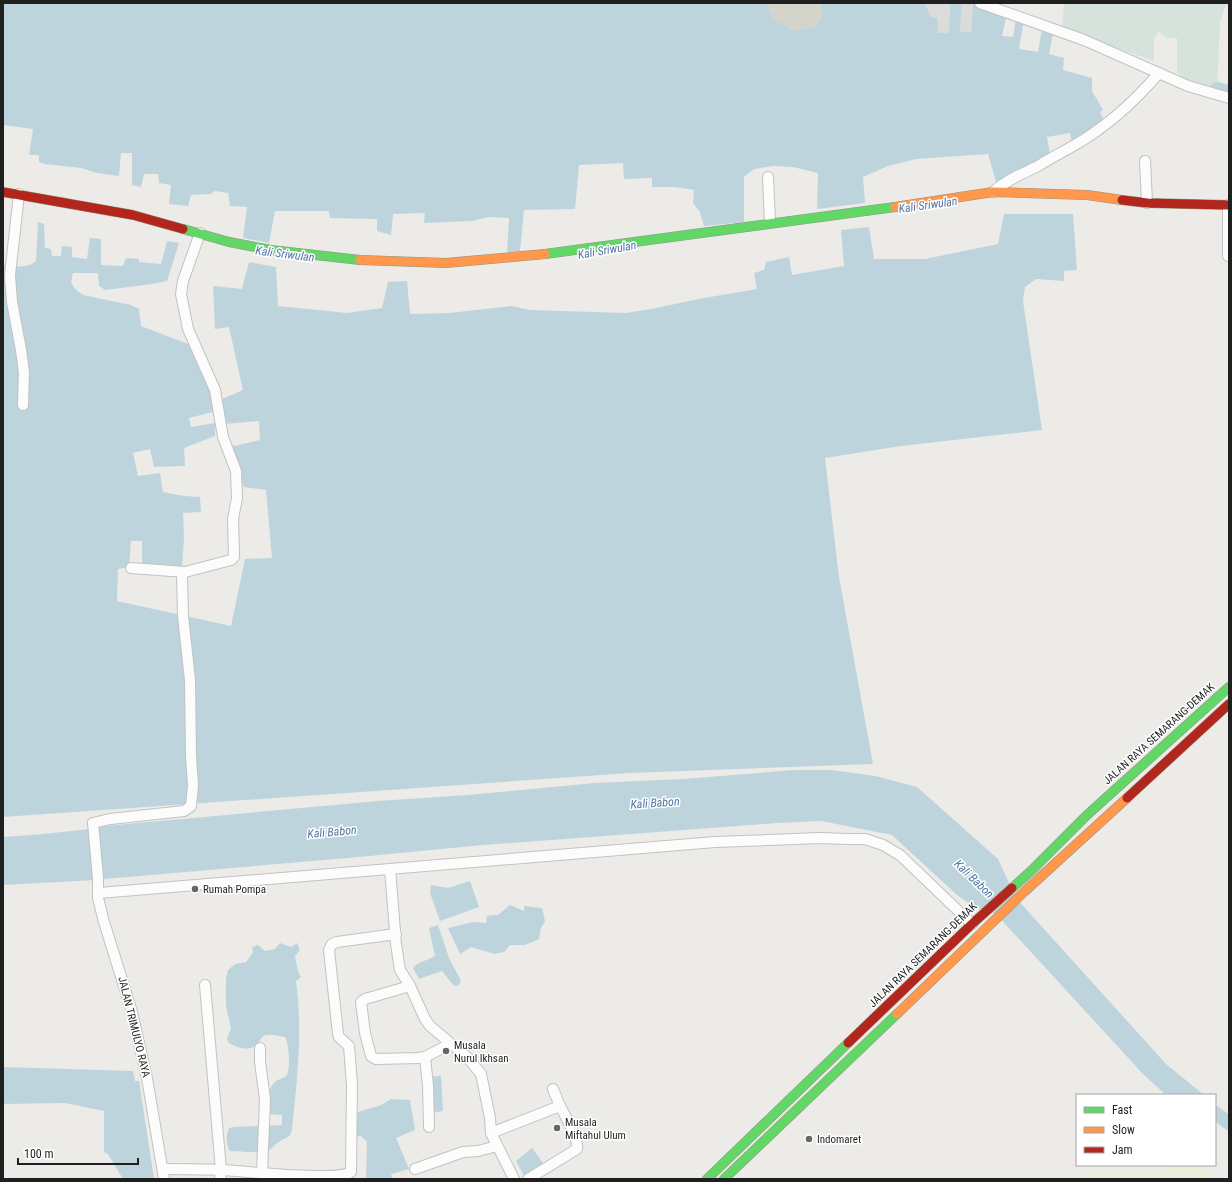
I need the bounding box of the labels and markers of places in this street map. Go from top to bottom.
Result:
place label: Rumah Pompa [203,883,266,896]
marker: Rumah Pompa [190,884,200,894]
place label: Musala Nurul Ikhsan [454,1039,508,1065]
marker: Musala Nurul Ikhsan [441,1046,451,1056]
place label: Musala Miftahul Ulum [565,1116,626,1142]
marker: Musala Miftahul Ulum [552,1123,562,1133]
place label: Indomaret [817,1133,861,1146]
marker: Indomaret [804,1134,814,1144]

